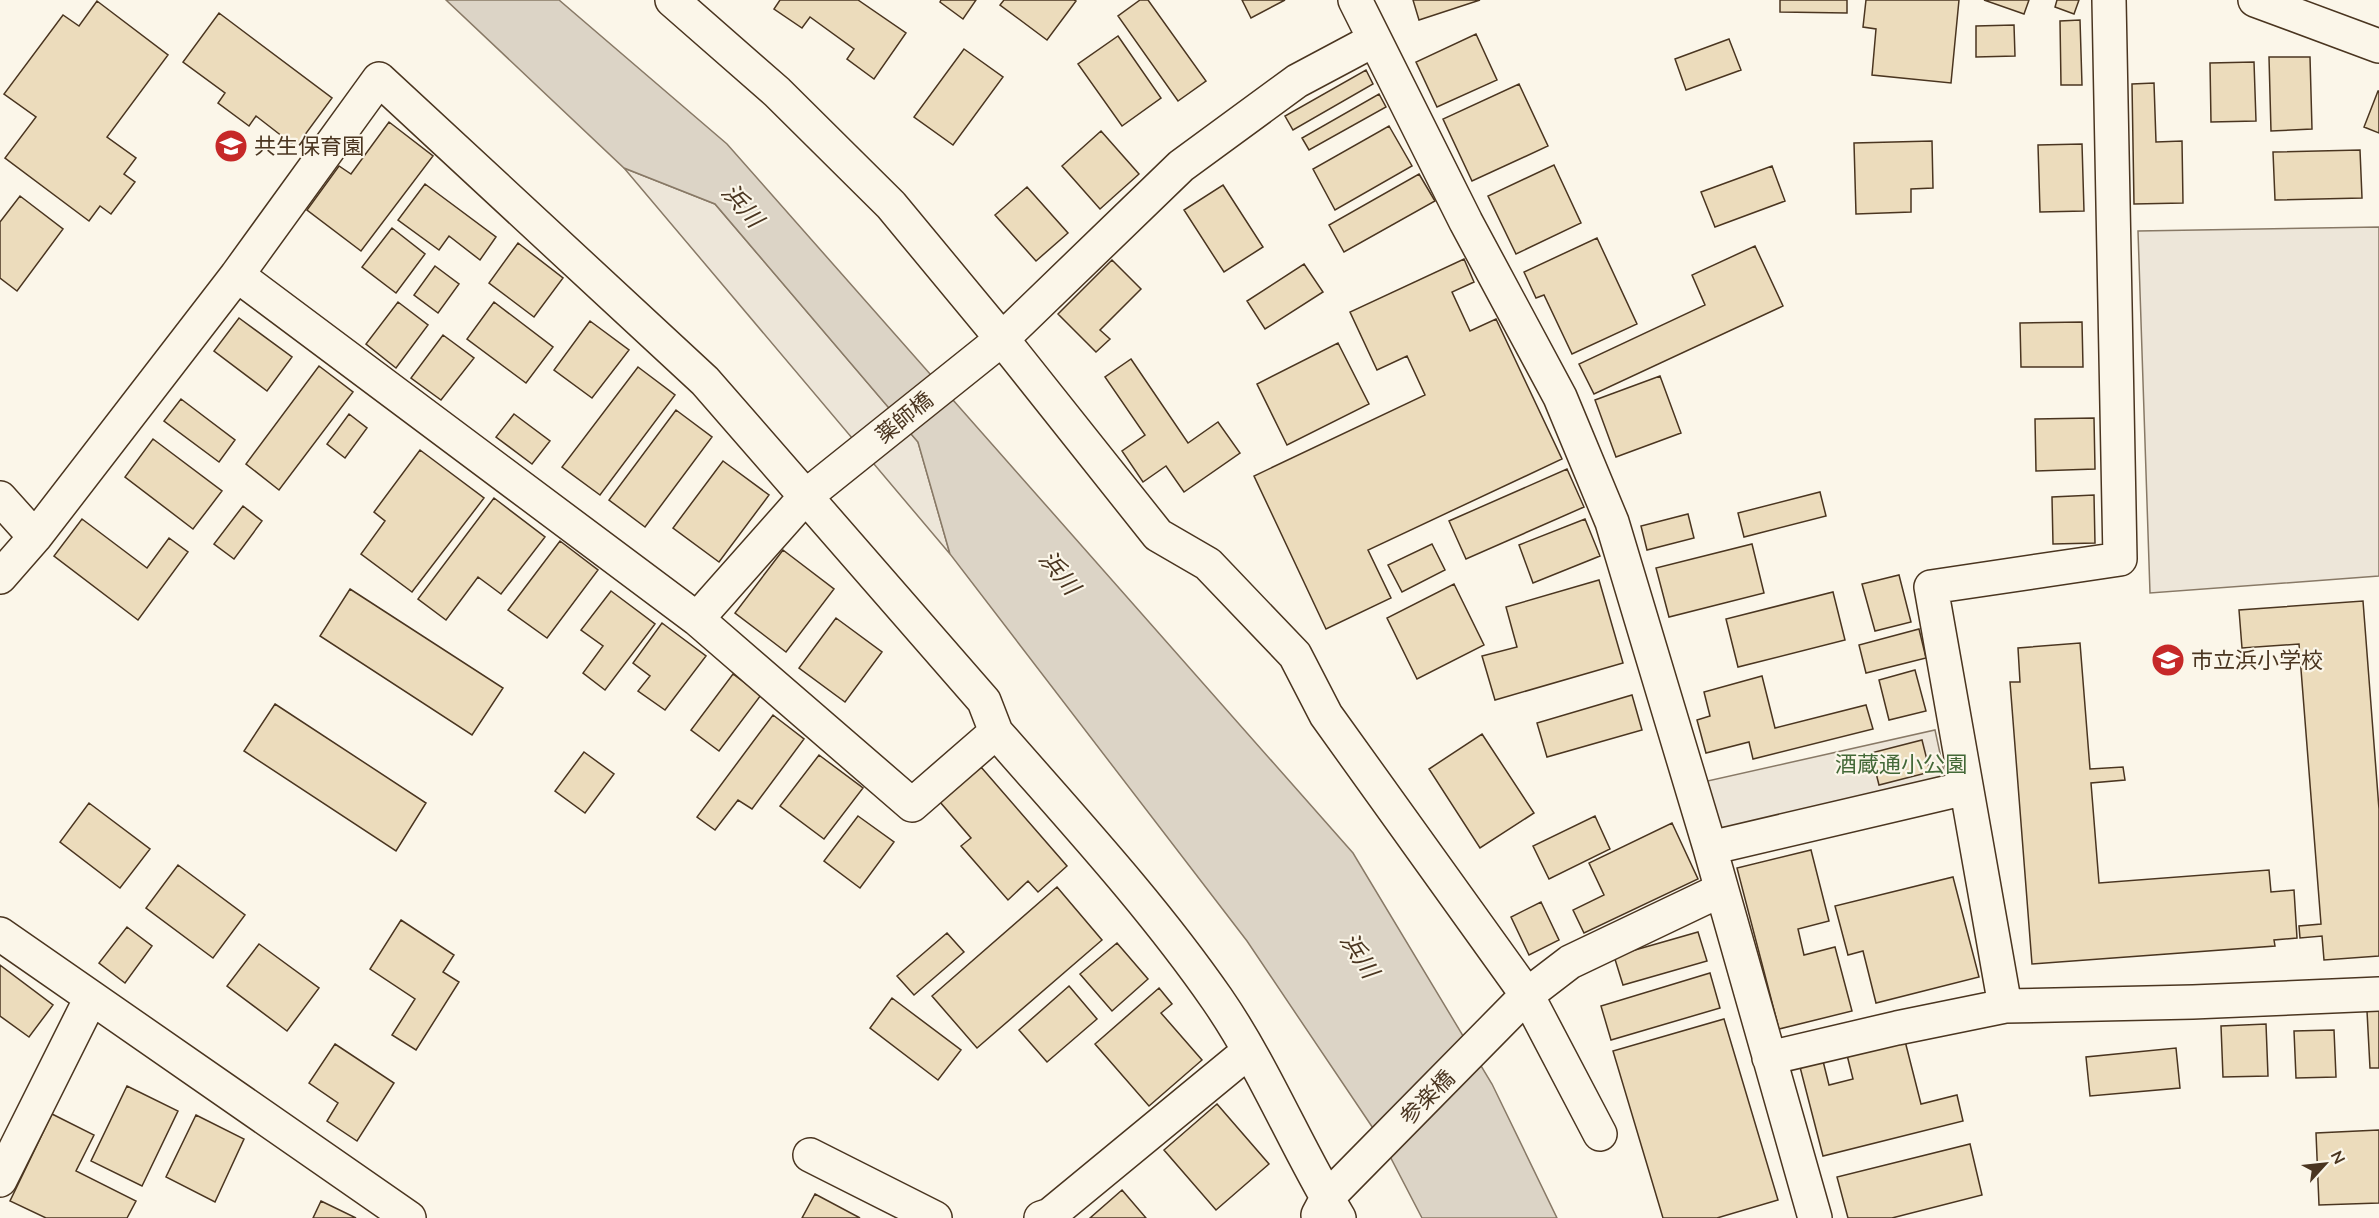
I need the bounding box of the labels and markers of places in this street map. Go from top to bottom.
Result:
school or university icon: 共生保育園 [213,128,249,164]
place label: 共生保育園 [254,132,364,160]
school or university icon: 市立浜小学校 [2150,642,2186,678]
place label: 市立浜小学校 [2191,646,2323,674]

